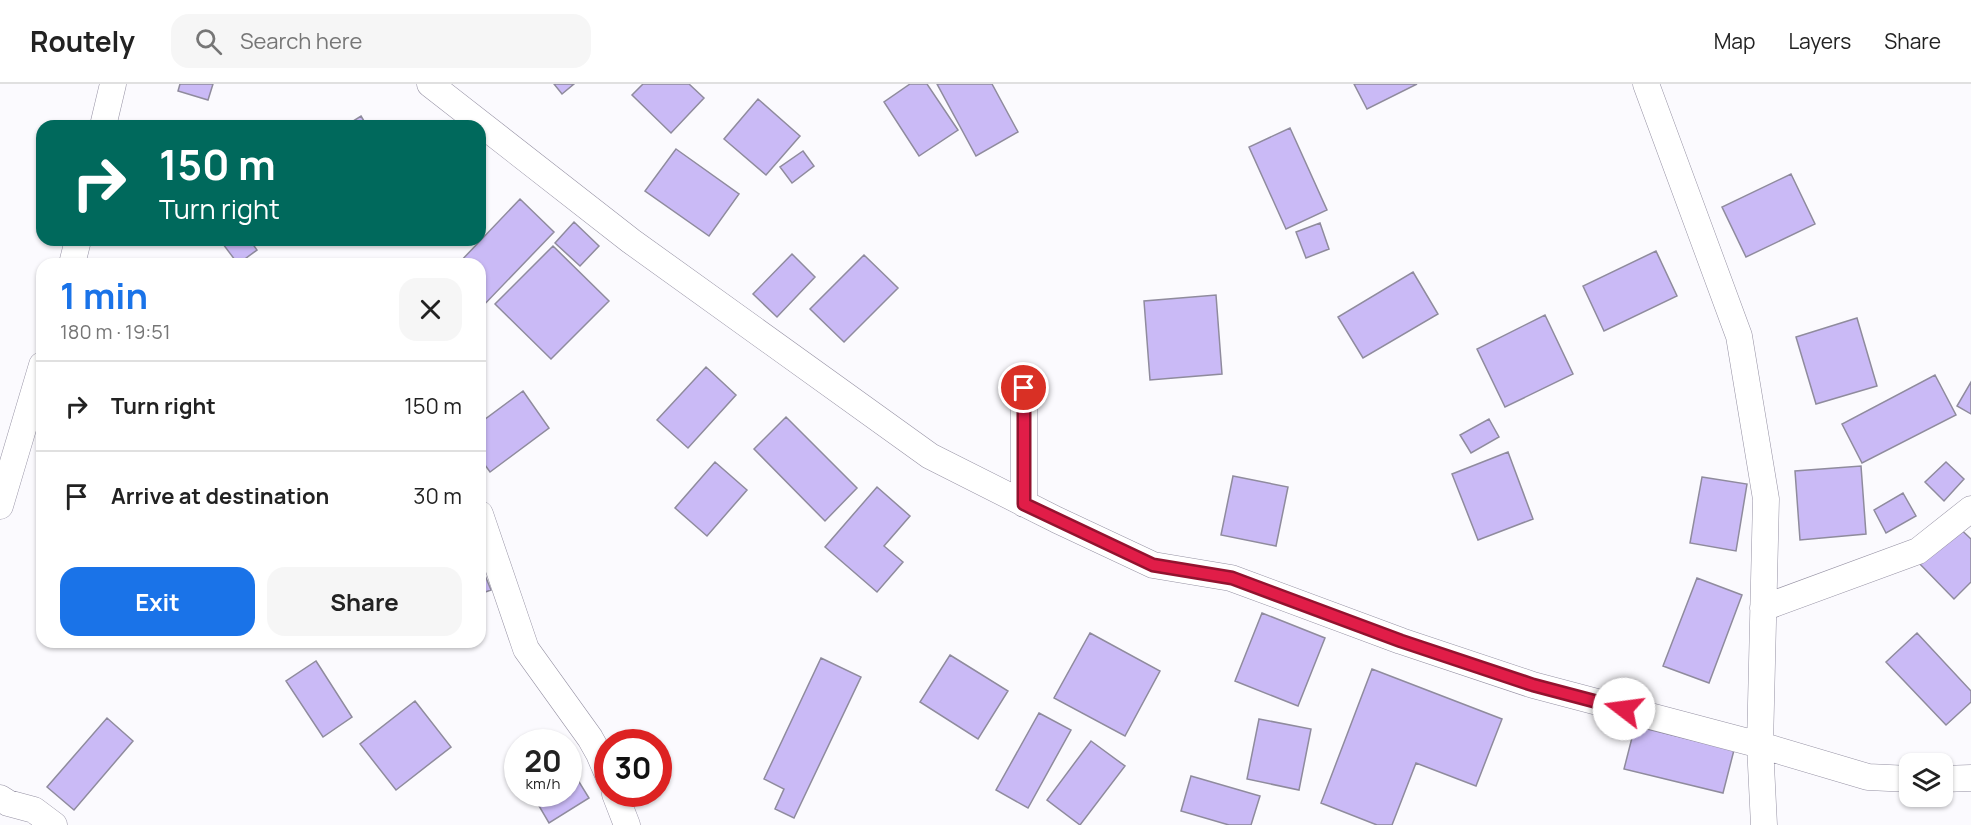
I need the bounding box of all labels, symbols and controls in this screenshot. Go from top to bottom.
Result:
search box [171,14,591,68]
text: Routely [30,22,135,60]
icon: search [192,25,225,58]
text: Search here [240,26,362,56]
text: Map [1714,27,1755,55]
text: Layers [1788,27,1851,55]
text: Share [1884,27,1941,55]
text: 150 m [159,135,276,193]
icon: right [60,144,138,222]
text: Turn right [159,190,280,227]
text: 1 min [60,271,148,320]
button: close [399,278,462,341]
text: 180 m · 19:51 [60,318,171,345]
pin [998,362,1049,413]
icon: arrive [1007,371,1040,404]
icon: right [60,390,93,423]
text: Turn right [111,391,216,421]
text: 150 m [404,391,462,421]
icon: arrive [60,480,93,513]
text: Arrive at destination [111,481,329,511]
text: 30 m [413,481,462,511]
button: Exit [60,567,255,636]
button: Share [267,567,462,636]
position arrow [1592,677,1656,741]
speed limit sign: 30 [594,729,672,807]
text: 20 [524,740,562,781]
map controls [1899,753,1953,807]
button: layers [1899,753,1953,807]
text: km/h [526,773,560,794]

